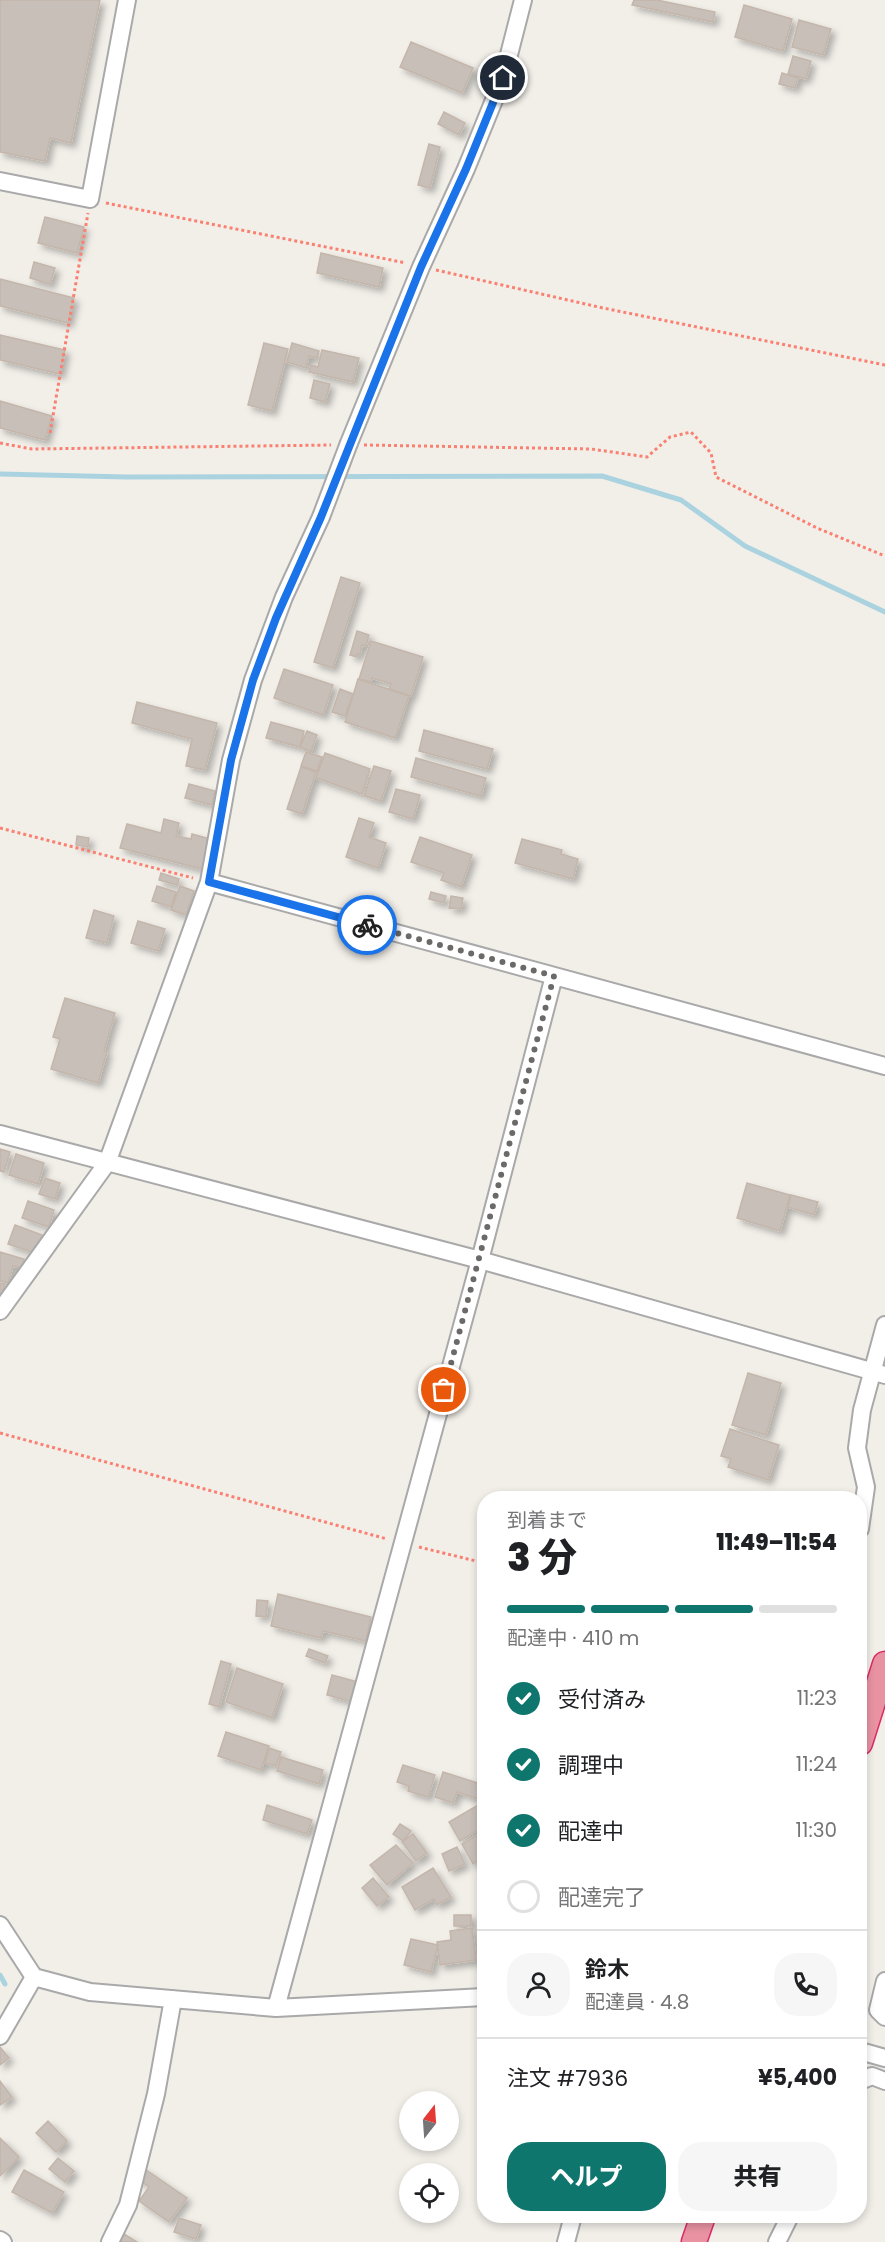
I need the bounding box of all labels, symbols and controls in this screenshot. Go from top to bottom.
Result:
pin [477,52,528,103]
icon: home [486,61,519,94]
courier [337,895,397,955]
icon: bike [351,909,384,942]
pin [418,1364,469,1415]
icon: bag [427,1373,460,1406]
text: 到着まで [507,1506,587,1534]
text: 11:49–11:54 [716,1527,837,1558]
text: 3 分 [507,1530,577,1585]
text: 配達中 · 410 m [507,1624,639,1652]
icon: check [507,1682,540,1715]
text: 受付済み [558,1684,646,1715]
text: 11:23 [797,1684,837,1712]
icon: check [507,1748,540,1781]
text: 調理中 [558,1750,624,1781]
text: 11:24 [796,1750,837,1778]
icon: check [507,1814,540,1847]
text: 配達中 [558,1816,624,1847]
text: 11:30 [796,1816,837,1844]
text: 配達完了 [558,1882,646,1913]
button: person [507,1953,570,2016]
button: phone [774,1953,837,2016]
text: 鈴木 [585,1954,629,1985]
text: 配達員 · 4.8 [585,1988,689,2016]
text: ¥5,400 [758,2062,837,2093]
text: 注文 #7936 [507,2063,628,2094]
north arrow [399,2091,459,2151]
map controls [399,2091,459,2223]
button: ヘルプ [507,2142,666,2211]
button: 共有 [678,2142,837,2211]
button: locate [399,2163,459,2223]

